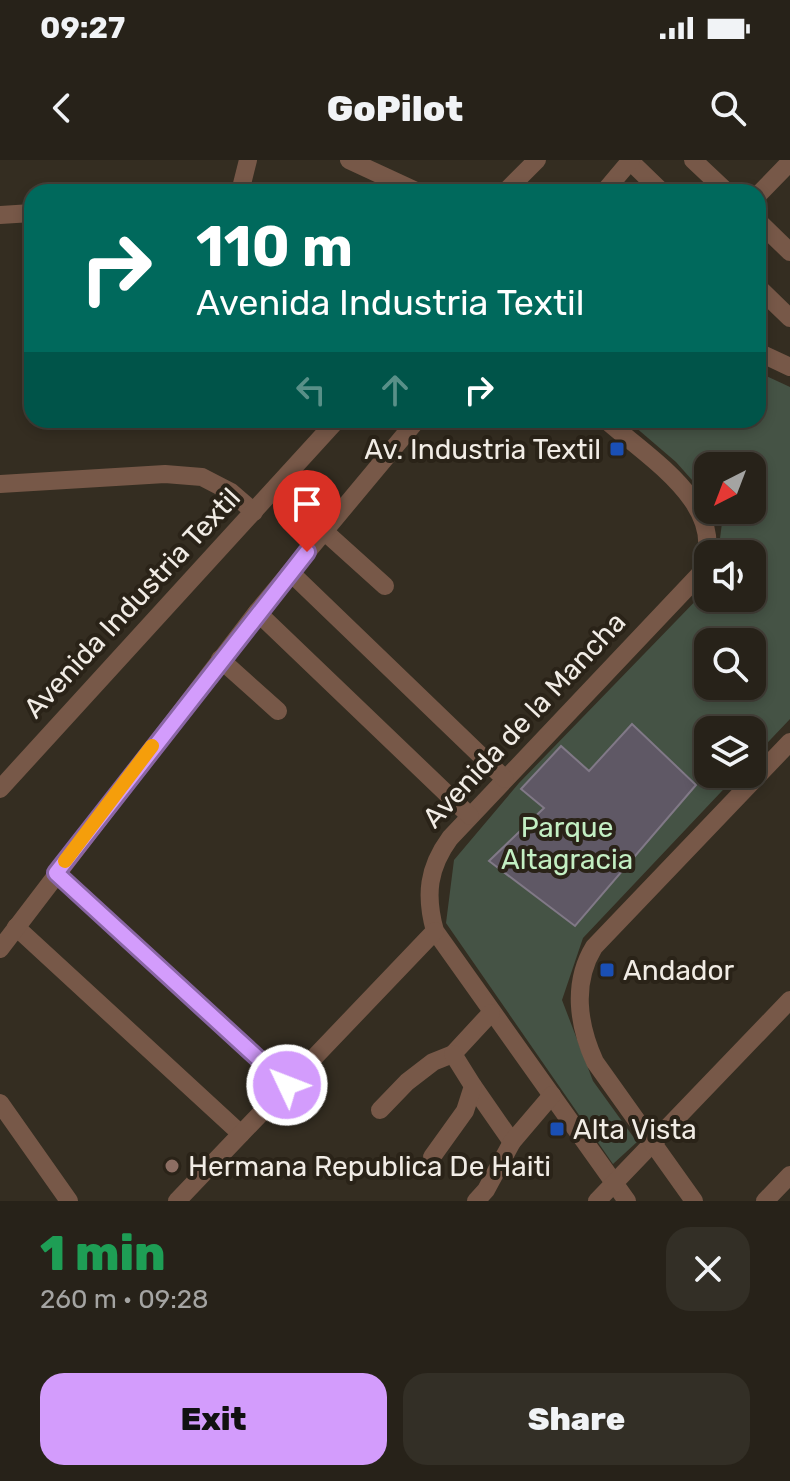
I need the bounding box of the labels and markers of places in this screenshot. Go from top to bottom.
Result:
place label: Av. Industria Textil [364,433,601,466]
marker: Av. Industria Textil [608,440,626,458]
pin [273,470,341,552]
place label: Andador [623,954,735,987]
marker: Andador [598,961,616,979]
place label: Alta Vista [573,1113,697,1146]
marker: Alta Vista [548,1120,566,1138]
place label: Hermana Republica De Haiti [188,1150,551,1183]
marker: Hermana Republica De Haiti [163,1157,181,1175]

